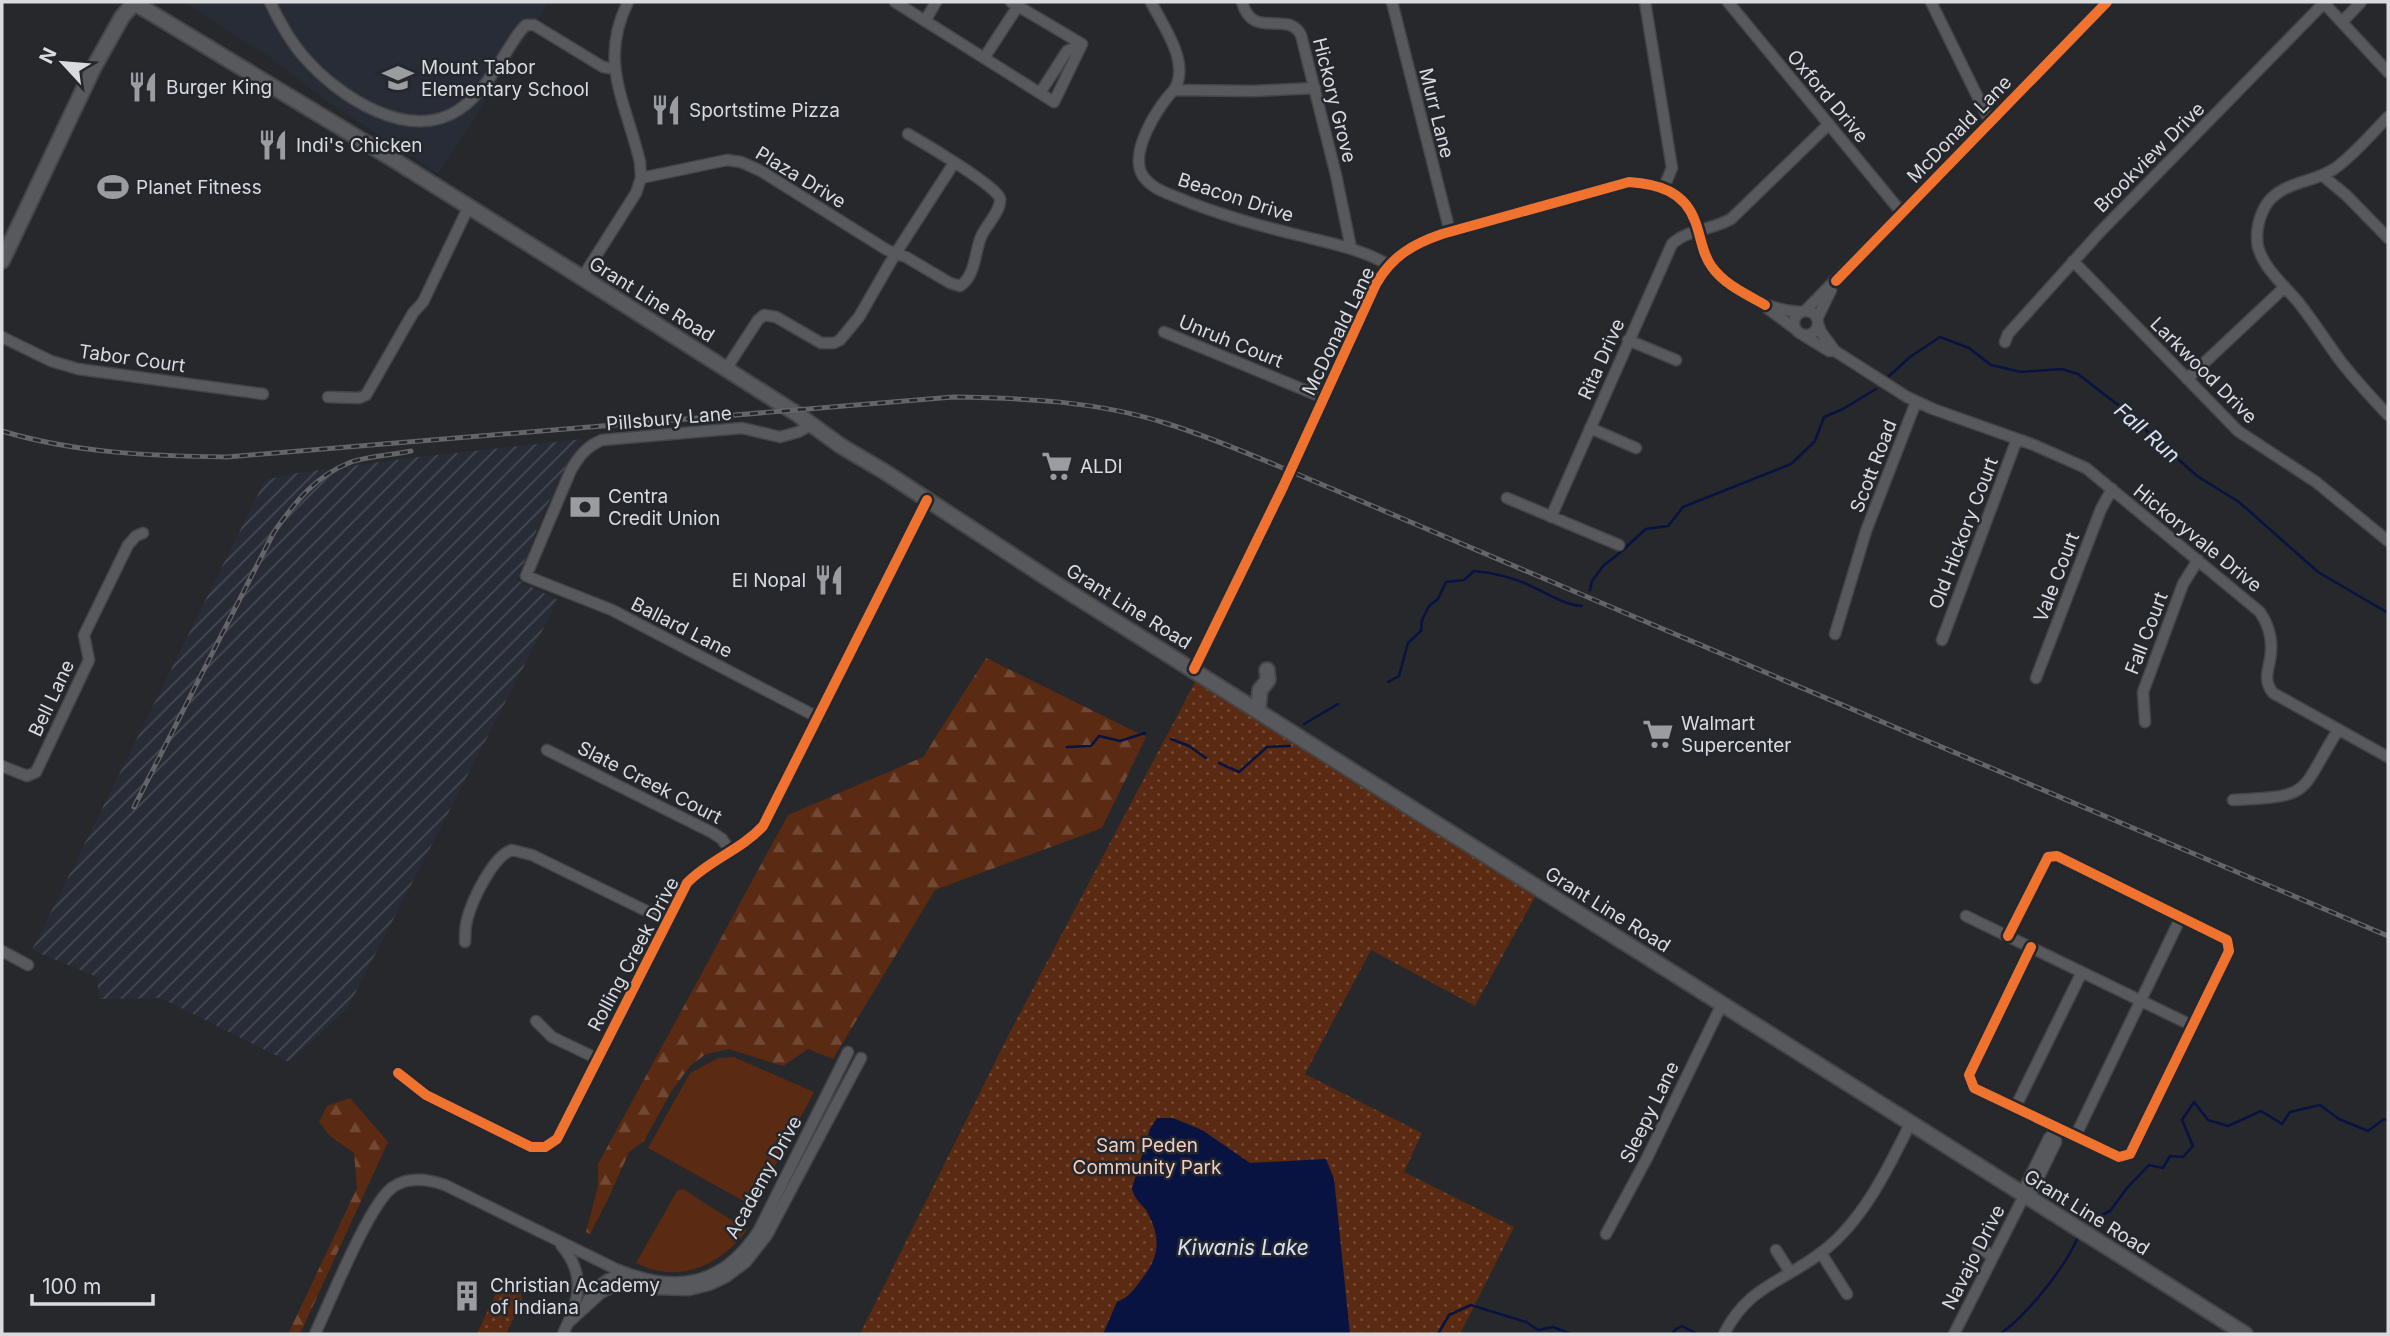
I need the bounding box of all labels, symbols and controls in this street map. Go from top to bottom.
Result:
north arrow [28,28,98,98]
street label: Hickory Grove [1308,35,1361,165]
text: N [35,44,62,67]
street label: Oxford Drive [1782,45,1873,147]
place label: Mount Tabor Elementary School [421,56,589,101]
school or university icon: Mount Tabor Elementary School [381,61,415,95]
street label: Murr Lane [1414,66,1459,161]
restaurant icon: Burger King [126,70,160,104]
street label: McDonald Lane [1902,71,2016,188]
place label: Burger King [166,76,272,99]
restaurant icon: Sportstime Pizza [649,93,683,127]
street label: Brookview Drive [2089,97,2209,217]
place label: Sportstime Pizza [689,99,840,122]
restaurant icon: Indi's Chicken [256,128,290,162]
place label: Indi's Chicken [296,134,423,157]
street label: Plaza Drive [752,142,850,213]
street label: Beacon Drive [1175,168,1297,227]
sports icon: Planet Fitness [96,170,130,204]
place label: Planet Fitness [136,176,262,199]
street label: Grant Line Road [585,252,719,347]
street label: McDonald Lane [1297,263,1380,399]
street label: Unruh Court [1175,310,1286,373]
street label: Larkwood Drive [2146,312,2262,428]
street label: Rita Drive [1573,315,1630,403]
street label: Tabor Court [77,340,187,377]
water label: Fall Run [2109,397,2185,468]
street label: Pillsbury Lane [605,402,733,435]
street label: Scott Road [1845,417,1902,516]
supermarket icon: ALDI [1040,449,1074,483]
street label: Old Hickory Court [1924,454,2003,612]
place label: ALDI [1080,455,1123,478]
street label: Hickoryvale Drive [2129,480,2267,597]
place label: Centra Credit Union [608,485,720,530]
bank icon: Centra Credit Union [568,490,602,524]
street label: Vale Court [2029,529,2084,625]
street label: Grant Line Road [1062,559,1196,654]
restaurant icon: El Nopal [812,563,846,597]
place label: El Nopal [732,569,806,592]
street label: Fall Court [2120,589,2173,678]
street label: Ballard Lane [627,592,736,663]
street label: Bell Lane [24,656,79,740]
place label: Walmart Supercenter [1681,712,1791,757]
supermarket icon: Walmart Supercenter [1641,717,1675,751]
street label: Slate Creek Court [574,736,726,829]
street label: Grant Line Road [1541,862,1675,957]
street label: Rolling Creek Drive [583,873,684,1035]
street label: Sleepy Lane [1615,1058,1684,1167]
street label: Academy Drive [720,1112,807,1243]
park label: Sam Peden Community Park [1073,1134,1222,1179]
street label: Grant Line Road [2020,1165,2154,1260]
street label: Navajo Drive [1937,1201,2010,1313]
water label: Kiwanis Lake [1177,1235,1309,1260]
scale bar [32,1262,152,1306]
text: 100 m [42,1274,101,1299]
place label: Christian Academy of Indiana [490,1274,660,1319]
building icon: Christian Academy of Indiana [450,1279,484,1313]

